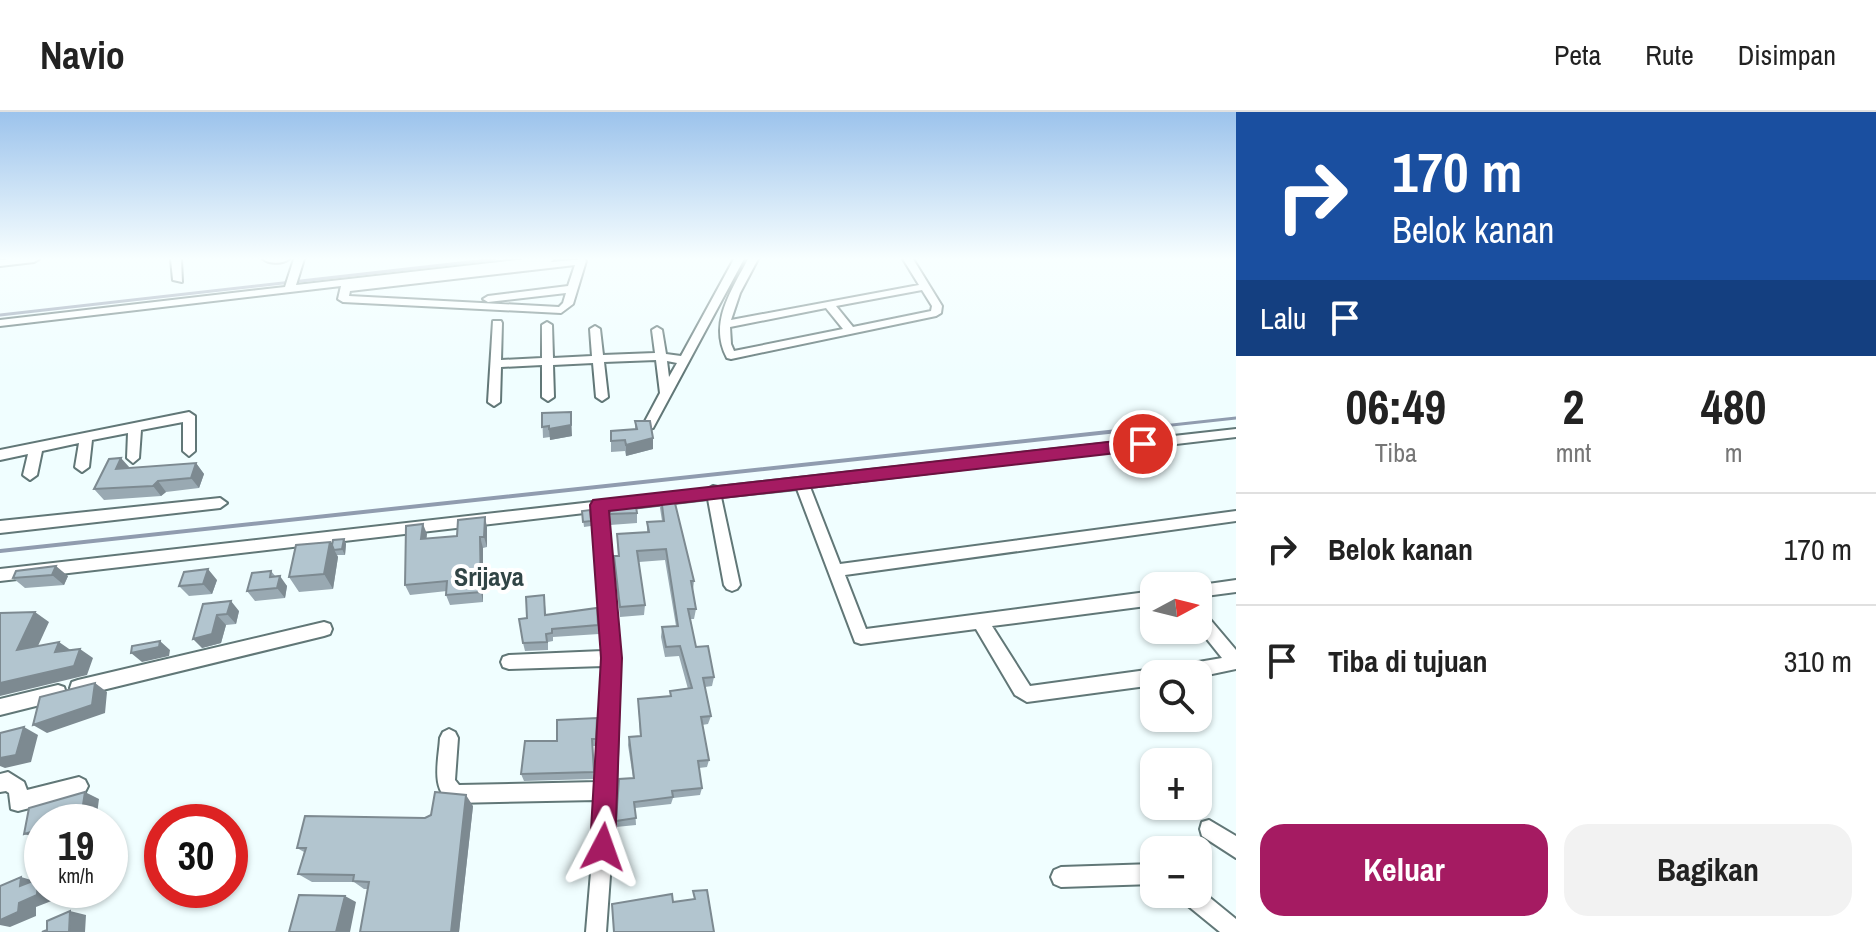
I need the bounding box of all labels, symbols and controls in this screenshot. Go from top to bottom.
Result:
text: Navio [40,30,125,81]
text: Peta [1554,36,1601,74]
text: Rute [1645,36,1694,74]
text: Disimpan [1738,36,1836,74]
text: 170 m [1392,134,1522,209]
icon: right [1260,144,1364,248]
text: Belok kanan [1392,206,1554,254]
icon: arrive [1323,296,1367,340]
text: Lalu [1260,298,1307,338]
text: 06:49 [1346,374,1446,439]
text: 2 [1563,374,1584,439]
text: 480 [1701,374,1766,439]
pin [1109,410,1177,478]
icon: arrive [1121,422,1165,466]
text: Tiba [1375,435,1417,470]
text: mnt [1556,435,1591,470]
text: m [1725,435,1743,470]
icon: right [1260,527,1304,571]
text: Belok kanan [1328,529,1473,569]
text: 170 m [1784,529,1852,569]
district label: Srijaya [454,559,524,594]
north arrow [1140,572,1212,644]
map controls [1140,572,1212,908]
icon: arrive [1260,639,1304,683]
text: Tiba di tujuan [1328,641,1488,681]
text: 310 m [1784,641,1852,681]
button: search [1140,660,1212,732]
button: + [1140,748,1212,820]
speed limit sign: 30 [144,804,248,908]
position arrow [561,805,645,889]
text: 19 [58,819,94,872]
button: Keluar [1260,824,1548,916]
button: Bagikan [1564,824,1852,916]
button: − [1140,836,1212,908]
text: km/h [58,862,94,889]

